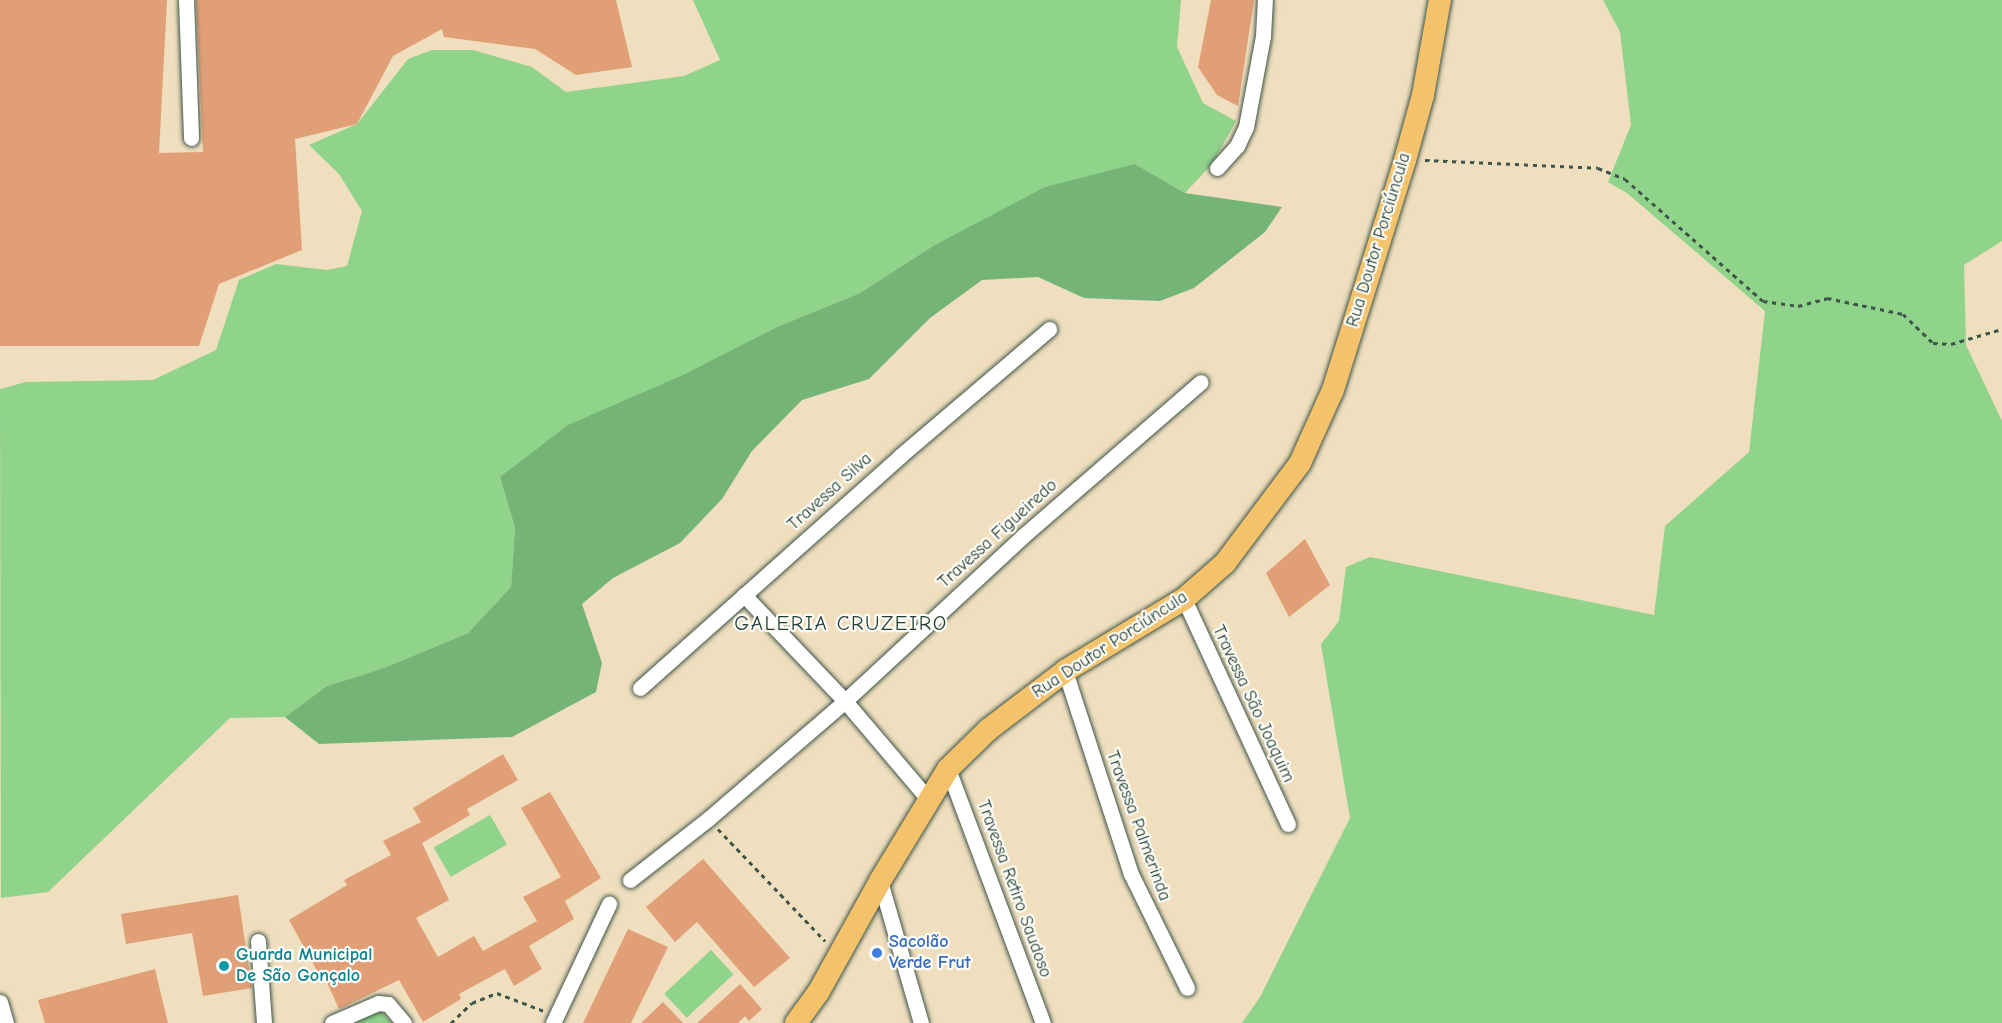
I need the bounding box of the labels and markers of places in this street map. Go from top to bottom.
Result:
place label: Sacolão Verde Frut [889,932,971,974]
place label: Guarda Municipal De São Gonçalo [236,945,372,988]
marker: Sacolão Verde Frut [870,946,884,960]
marker: Guarda Municipal De São Gonçalo [217,959,231,973]

